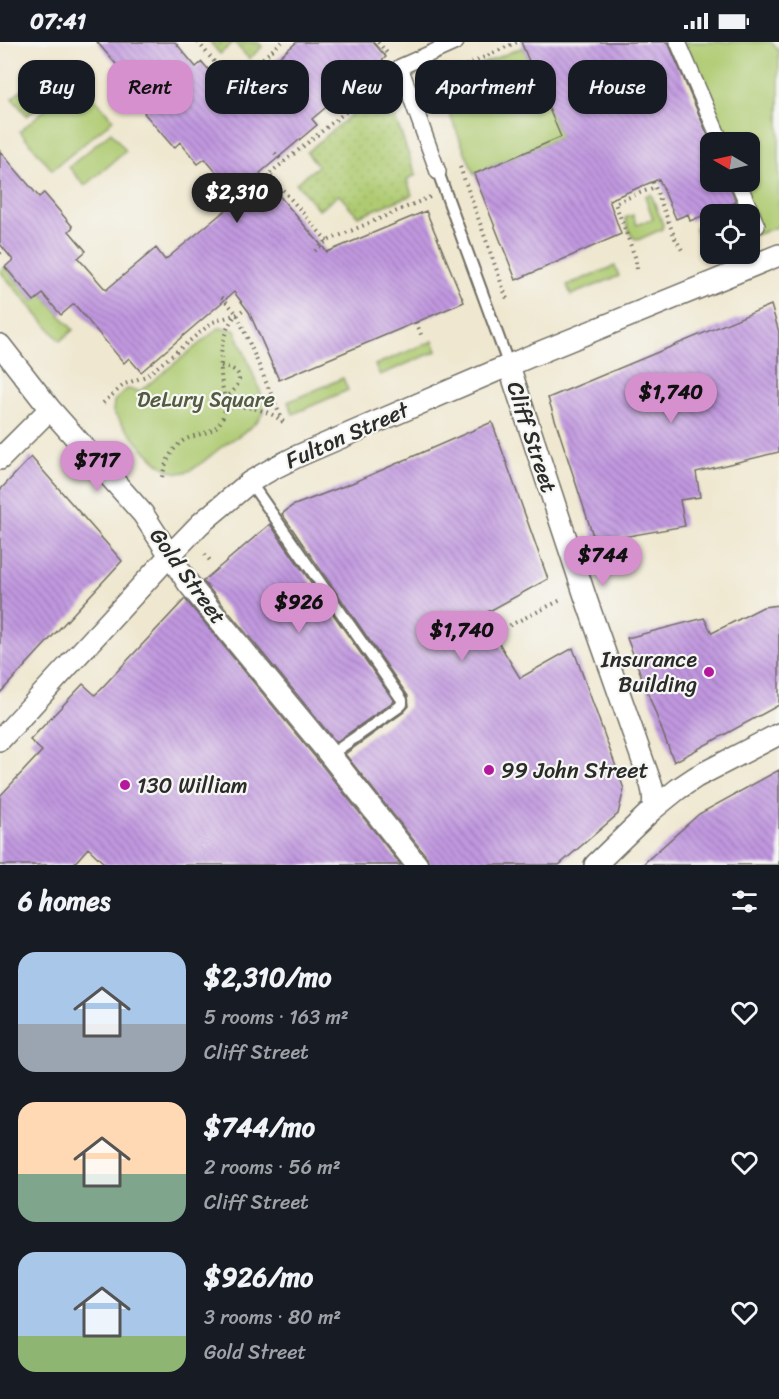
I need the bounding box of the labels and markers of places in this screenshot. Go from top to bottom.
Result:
pin: $2,310 [188,173,286,224]
pin: $1,740 [622,373,720,424]
pin: $717 [61,441,133,492]
pin: $744 [567,536,639,587]
pin: $926 [263,583,335,634]
pin: $1,740 [413,611,511,662]
place label: Insurance Building [600,640,697,704]
marker: Insurance Building [702,665,716,679]
place label: 99 John Street [501,751,649,790]
marker: 99 John Street [482,763,496,777]
place label: 130 William [137,766,248,805]
marker: 130 William [118,778,132,792]

